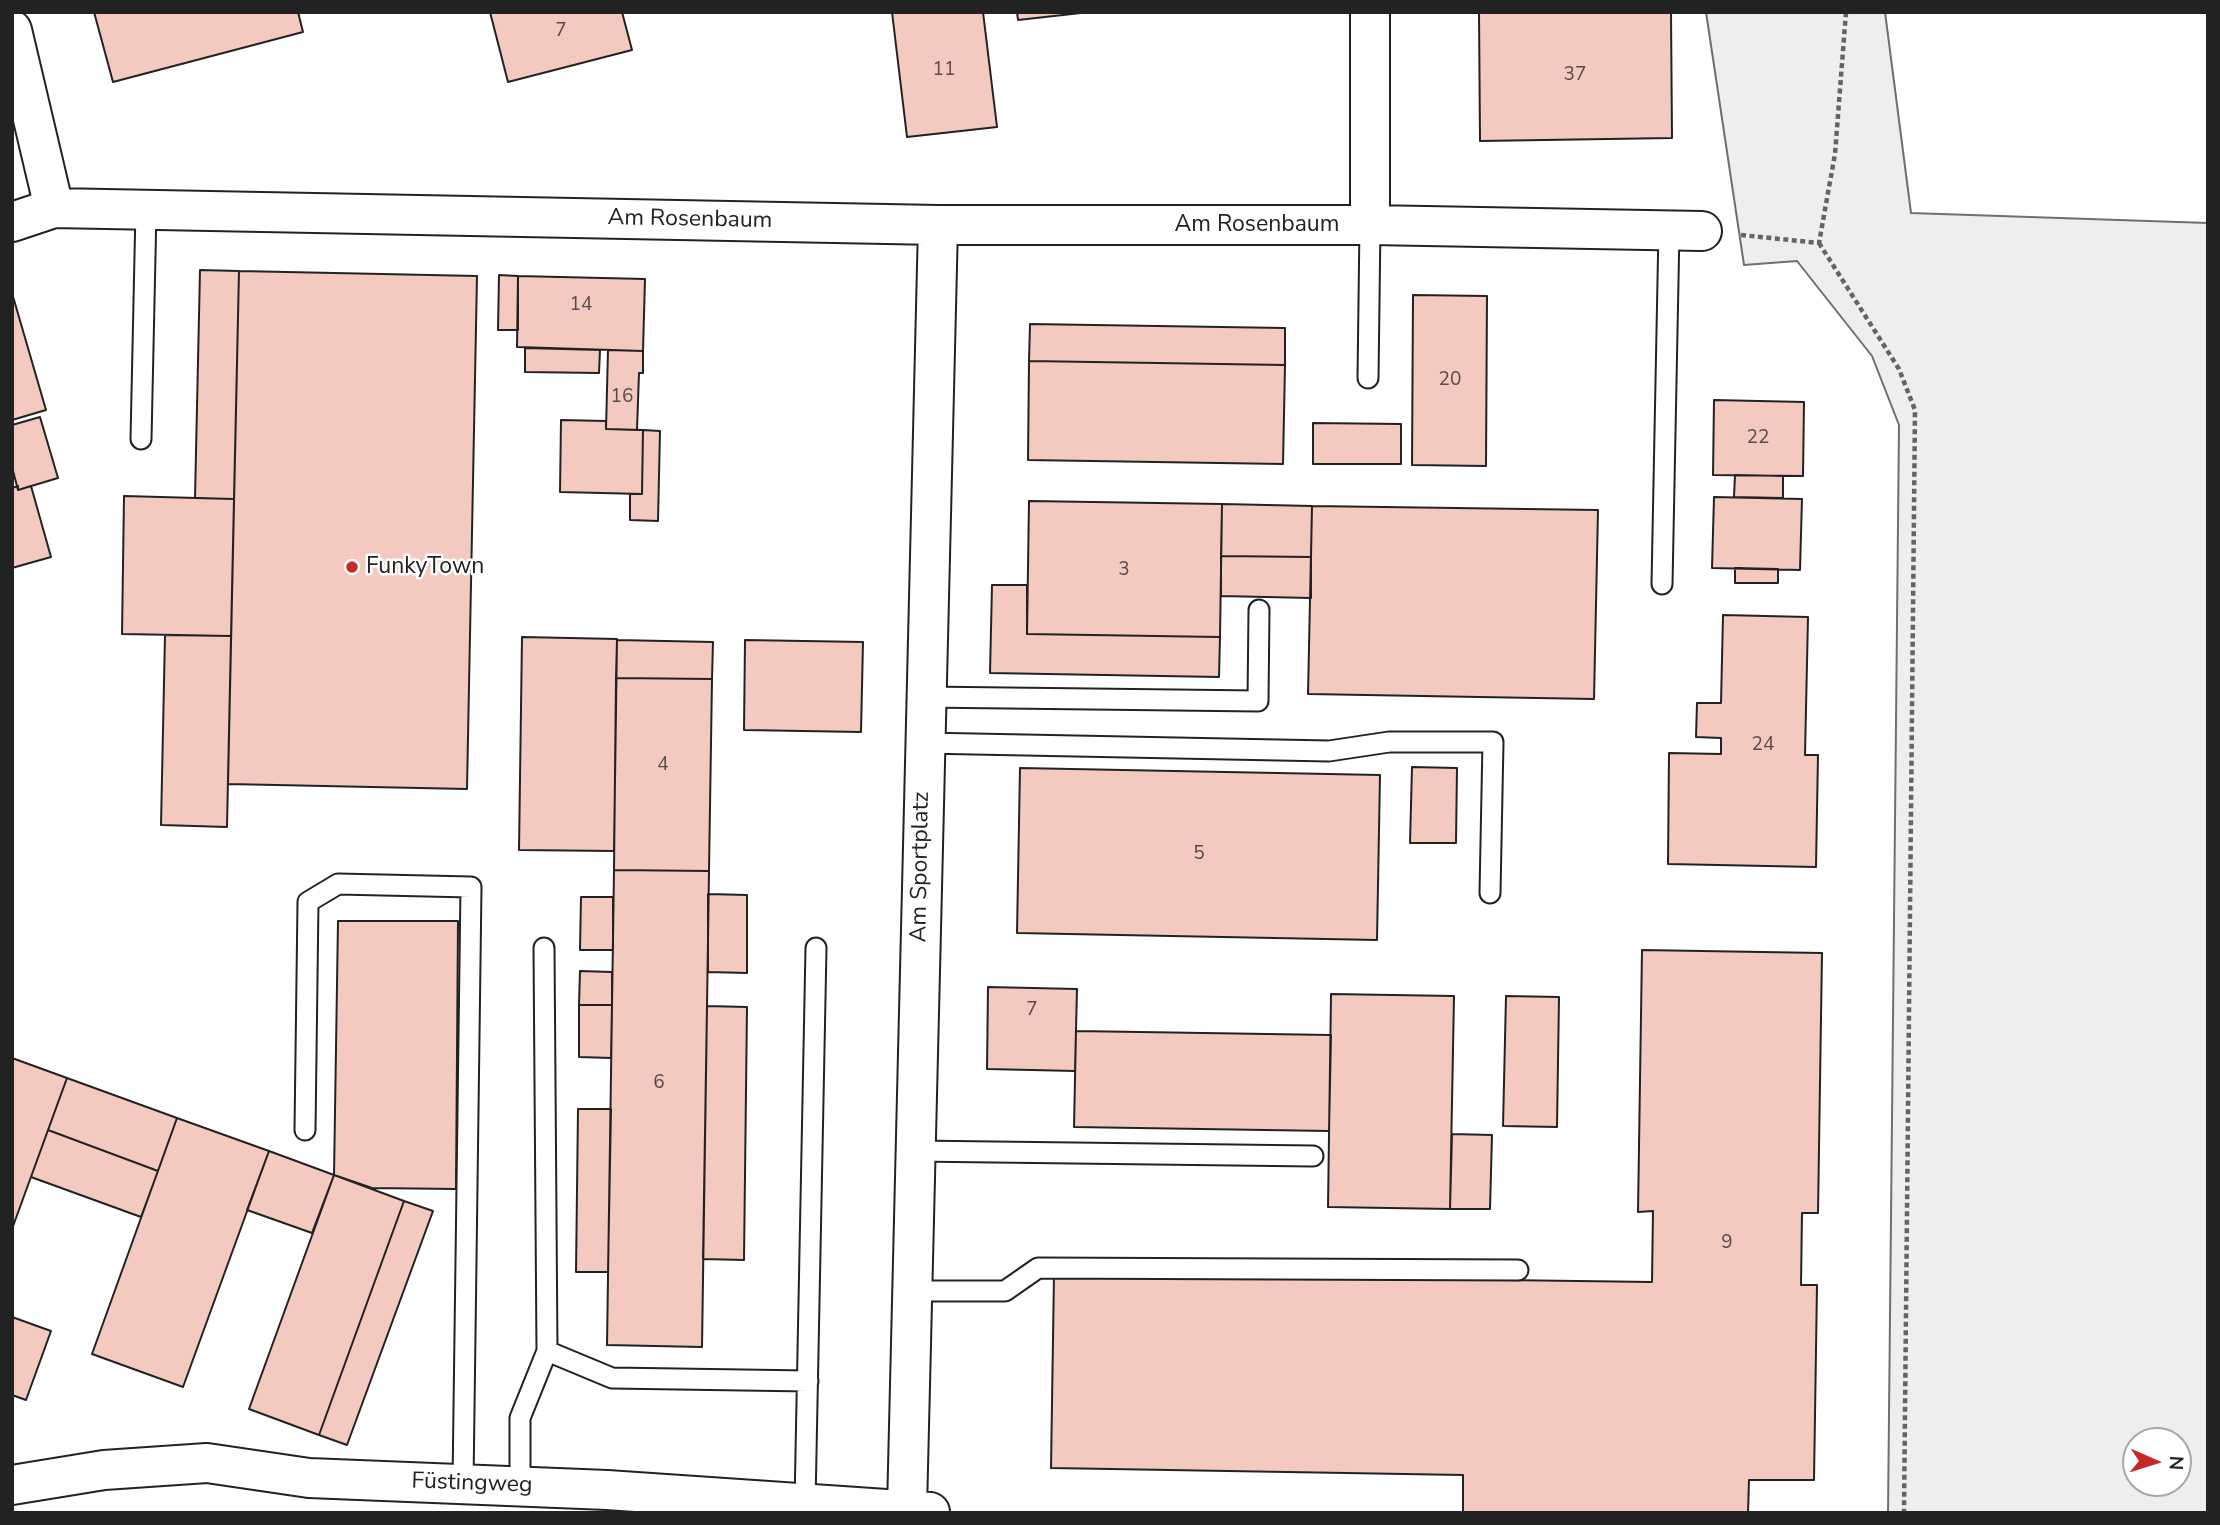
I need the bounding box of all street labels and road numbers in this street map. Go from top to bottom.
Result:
street label: Am Rosenbaum [607,205,773,235]
street label: Am Rosenbaum [1175,211,1339,239]
street label: Am Sportplatz [906,791,936,943]
street label: Füstingweg [411,1468,533,1500]

